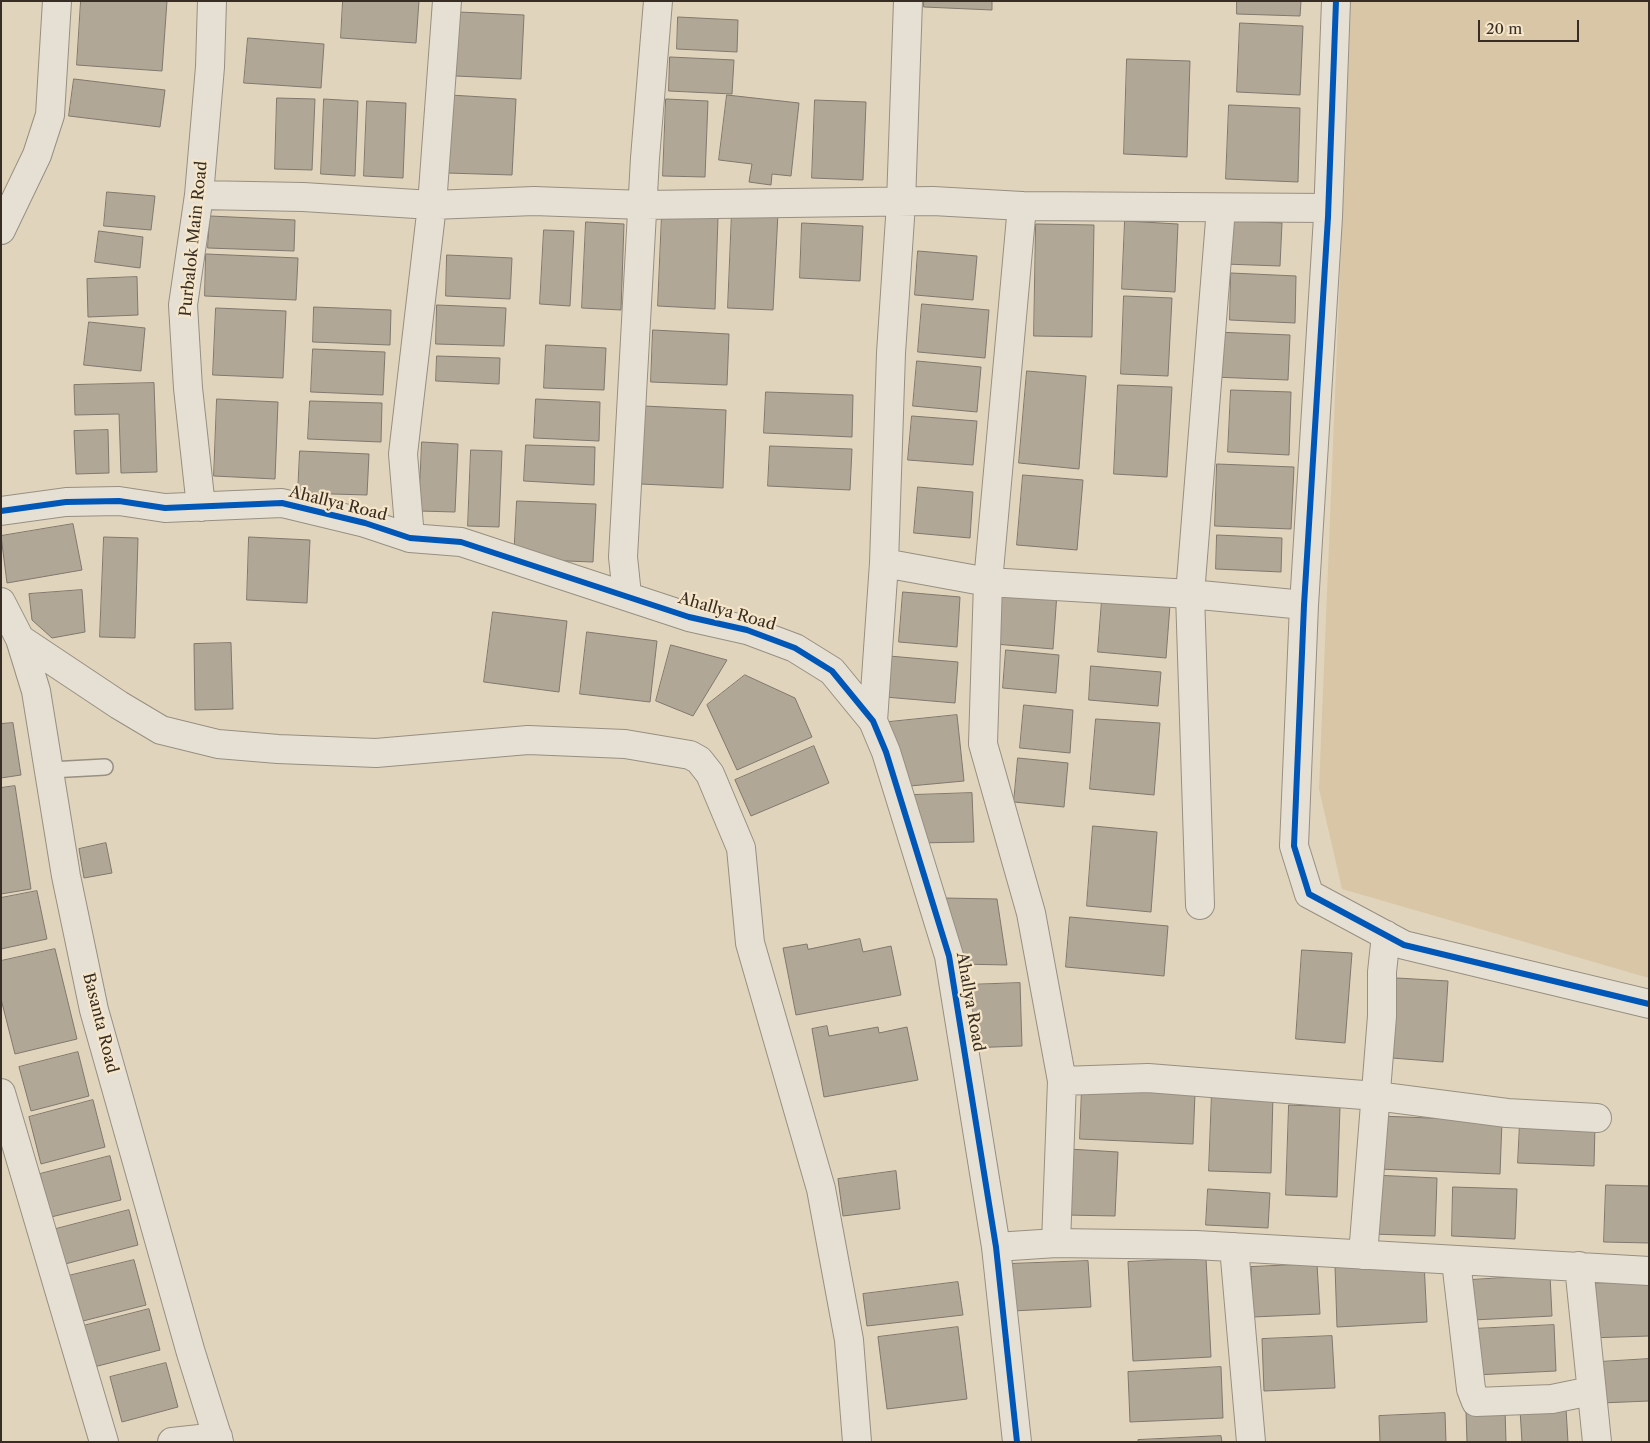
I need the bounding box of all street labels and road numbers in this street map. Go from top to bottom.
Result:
street label: Purbalok Main Road [176,160,212,318]
street label: Ahallya Road [287,483,389,525]
street label: Ahallya Road [676,589,778,635]
street label: Ahallya Road [952,951,988,1053]
street label: Basanta Road [78,971,122,1075]

